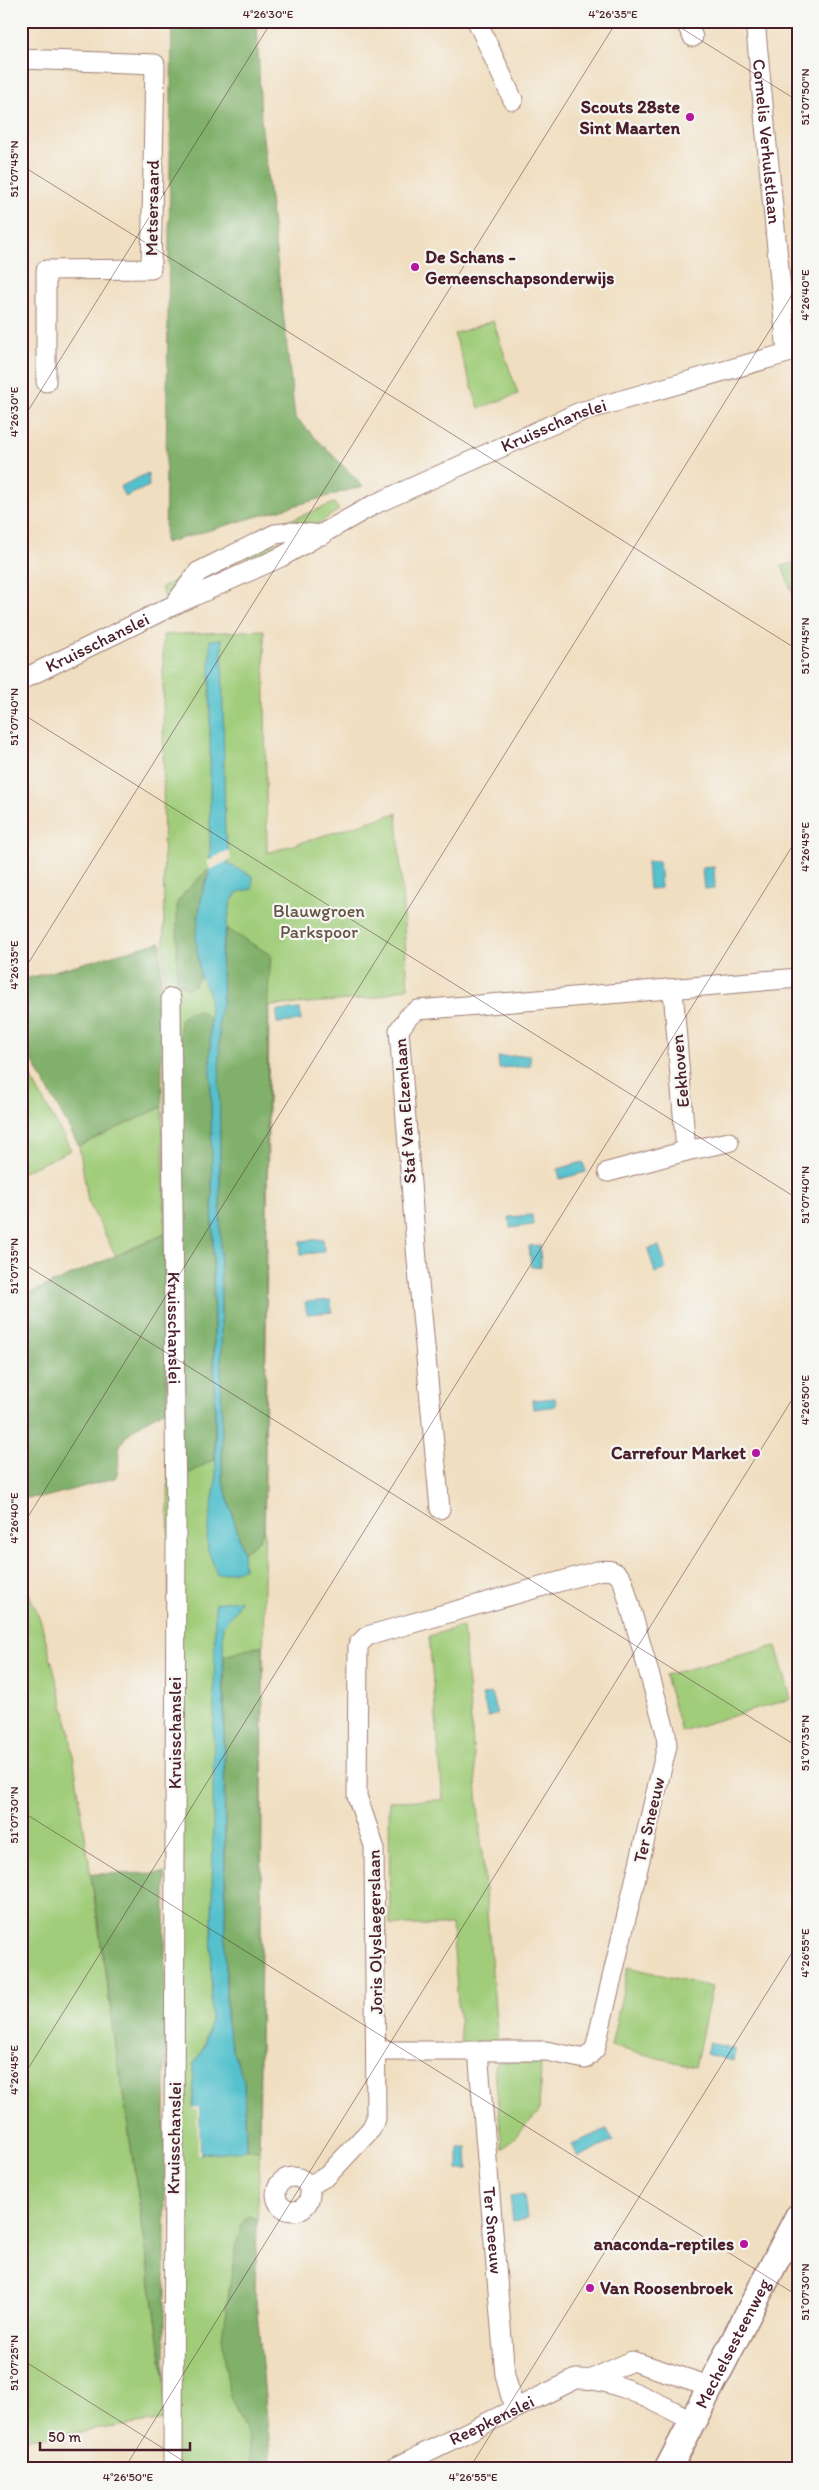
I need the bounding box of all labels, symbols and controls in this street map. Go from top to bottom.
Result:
text: 4°26'30"E [243,7,294,21]
text: 4°26'35"E [588,7,638,21]
street label: Cornelis Verhulstlaan [748,58,786,225]
text: 51°07'50"N [798,68,812,126]
place label: Scouts 28ste Sint Maarten [580,96,680,139]
marker: Scouts 28ste Sint Maarten [684,111,696,123]
text: 51°07'45"N [7,141,21,197]
street label: Metsersaard [140,159,164,256]
place label: De Schans - Gemeenschapsonderwijs [425,246,614,289]
marker: De Schans - Gemeenschapsonderwijs [409,261,421,273]
text: 4°26'40"E [798,269,812,321]
text: 4°26'30"E [7,386,21,437]
street label: Kruisschanslei [497,394,609,457]
street label: Kruisschanslei [42,608,153,677]
text: 51°07'45"N [798,618,812,674]
text: 51°07'40"N [7,688,21,746]
text: 4°26'45"E [798,822,812,872]
park label: Blauwgroen Parkspoor [273,900,365,943]
text: 4°26'35"E [7,940,21,990]
street label: Eekhoven [666,1034,694,1108]
street label: Staf Van Elzenlaan [389,1037,421,1185]
text: 51°07'40"N [798,1166,812,1224]
text: 51°07'35"N [7,1238,21,1294]
street label: Kruisschanslei [163,1272,186,1384]
text: 4°26'50"E [798,1374,812,1425]
place label: Carrefour Market [611,1442,746,1464]
marker: Carrefour Market [750,1447,762,1459]
text: 4°26'40"E [7,1492,21,1544]
street label: Kruisschanslei [164,1677,186,1789]
text: 51°07'35"N [798,1715,812,1771]
street label: Ter Sneeuw [628,1775,670,1865]
text: 51°07'30"N [7,1786,21,1844]
street label: Joris Olyslaegerslaan [363,1849,387,2015]
text: 4°26'55"E [798,1928,812,1978]
text: 4°26'45"E [7,2045,21,2095]
street label: Kruisschanslei [162,2082,186,2194]
street label: Ter Sneeuw [478,2186,508,2275]
place label: anaconda-reptiles [594,2233,734,2255]
marker: anaconda-reptiles [738,2238,750,2250]
text: 51°07'30"N [798,2263,812,2321]
street label: Mechelsesteenweg [690,2274,776,2412]
place label: Van Roosenbroek [600,2277,734,2299]
marker: Van Roosenbroek [584,2282,596,2294]
text: 51°07'25"N [7,2335,21,2391]
street label: Reepkenslei [446,2390,538,2450]
scale bar [40,2420,190,2452]
text: 50 m [48,2428,81,2446]
text: 4°26'50"E [103,2470,154,2484]
text: 4°26'55"E [448,2470,498,2484]

